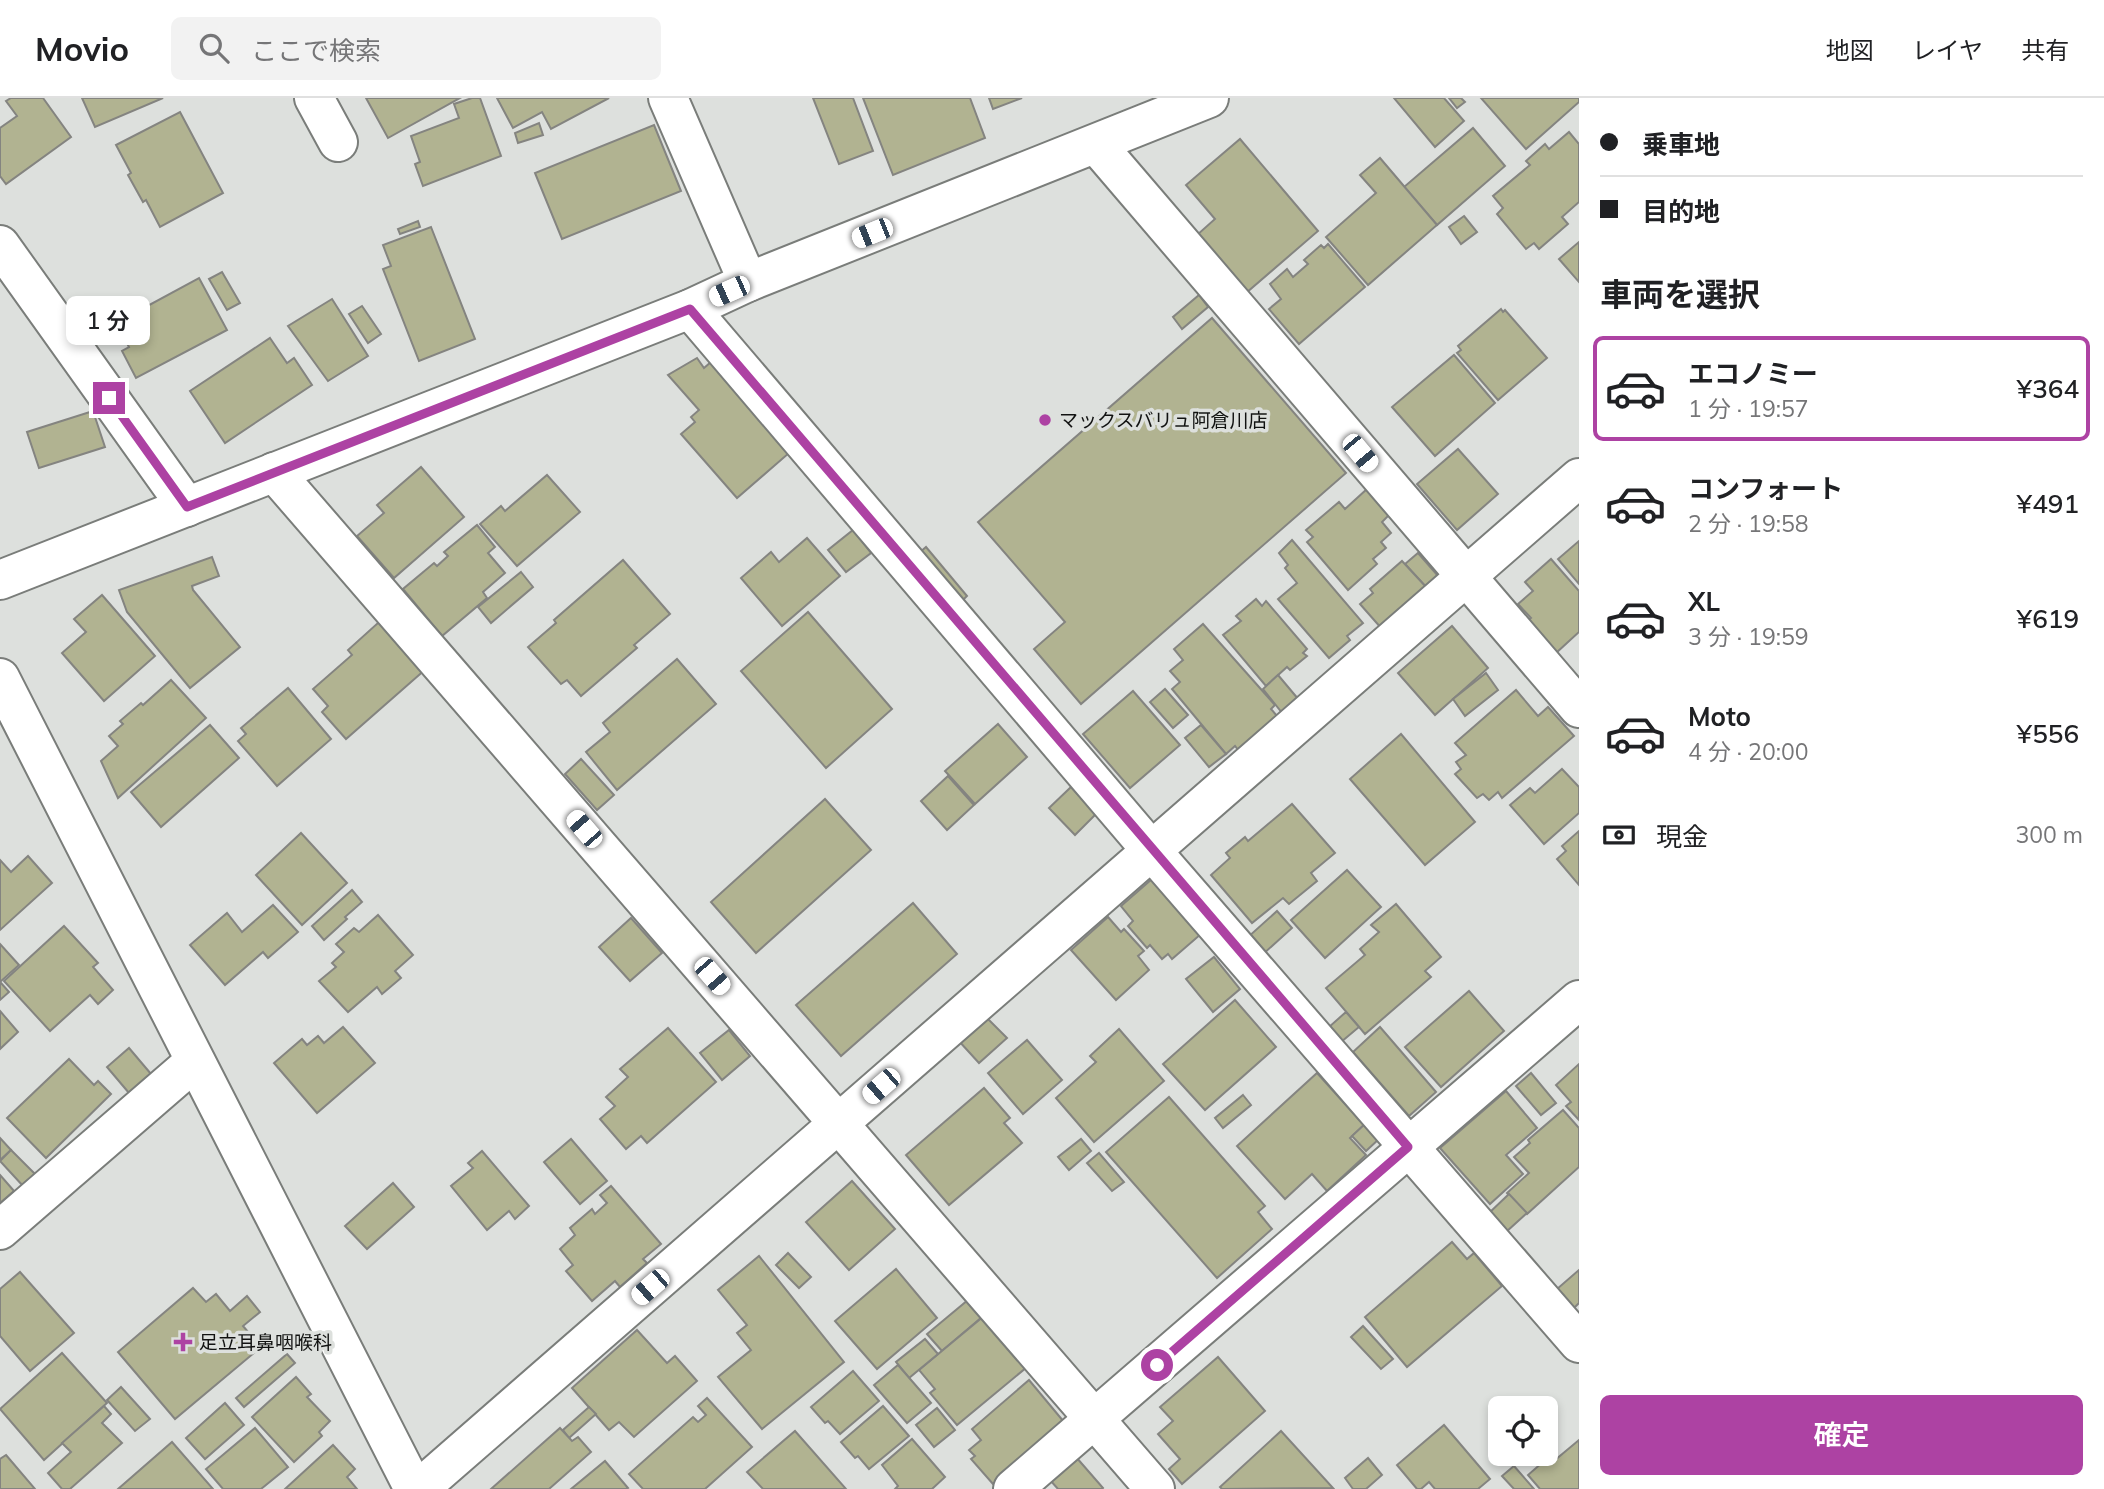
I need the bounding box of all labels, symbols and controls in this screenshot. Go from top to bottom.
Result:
search box [171,17,661,80]
text: Movio [35,28,129,69]
icon: search [195,29,233,67]
text: ここで検索 [251,34,381,67]
text: 地図 [1826,35,1874,65]
text: レイヤ [1912,35,1983,65]
text: 共有 [2021,35,2069,65]
text: 乗車地 [1642,128,1720,161]
text: 目的地 [1642,195,1720,228]
car [849,215,896,251]
car [706,273,753,309]
text: 車両を選択 [1600,274,1760,314]
callout: 1 分 [67,296,151,345]
text: 1 分 [87,306,129,335]
icon: car [1604,357,1667,420]
text: エコノミー [1688,357,1818,390]
text: ¥364 [2017,372,2079,405]
route end [93,382,125,414]
text: 1 分 · 19:57 [1688,394,1809,423]
place label: マックスバリュ阿倉川店 [1059,408,1267,432]
marker: マックスバリュ阿倉川店 [1037,412,1053,428]
car [1339,430,1382,476]
icon: car [1604,472,1667,535]
text: コンフォート [1688,472,1843,505]
text: ¥491 [2017,487,2079,520]
text: 2 分 · 19:58 [1688,509,1809,538]
text: XL [1688,585,1720,618]
icon: car [1604,587,1667,650]
text: ¥619 [2017,602,2079,635]
text: 3 分 · 19:59 [1688,622,1809,651]
text: Moto [1688,700,1751,733]
icon: car [1604,702,1667,765]
text: ¥556 [2017,717,2079,750]
text: 4 分 · 20:00 [1688,737,1809,766]
car [563,806,606,852]
icon: cash [1600,816,1638,854]
text: 現金 [1656,820,1708,853]
text: 300 m [2015,820,2083,849]
car [691,953,734,999]
car [859,1064,904,1108]
car [628,1265,673,1309]
place label: 足立耳鼻咽喉科 [199,1330,332,1354]
marker: 足立耳鼻咽喉科 [173,1332,193,1352]
route start [1141,1349,1173,1381]
button: 確定 [1600,1395,2083,1475]
map controls [1488,1396,1558,1466]
button: locate [1488,1396,1558,1466]

